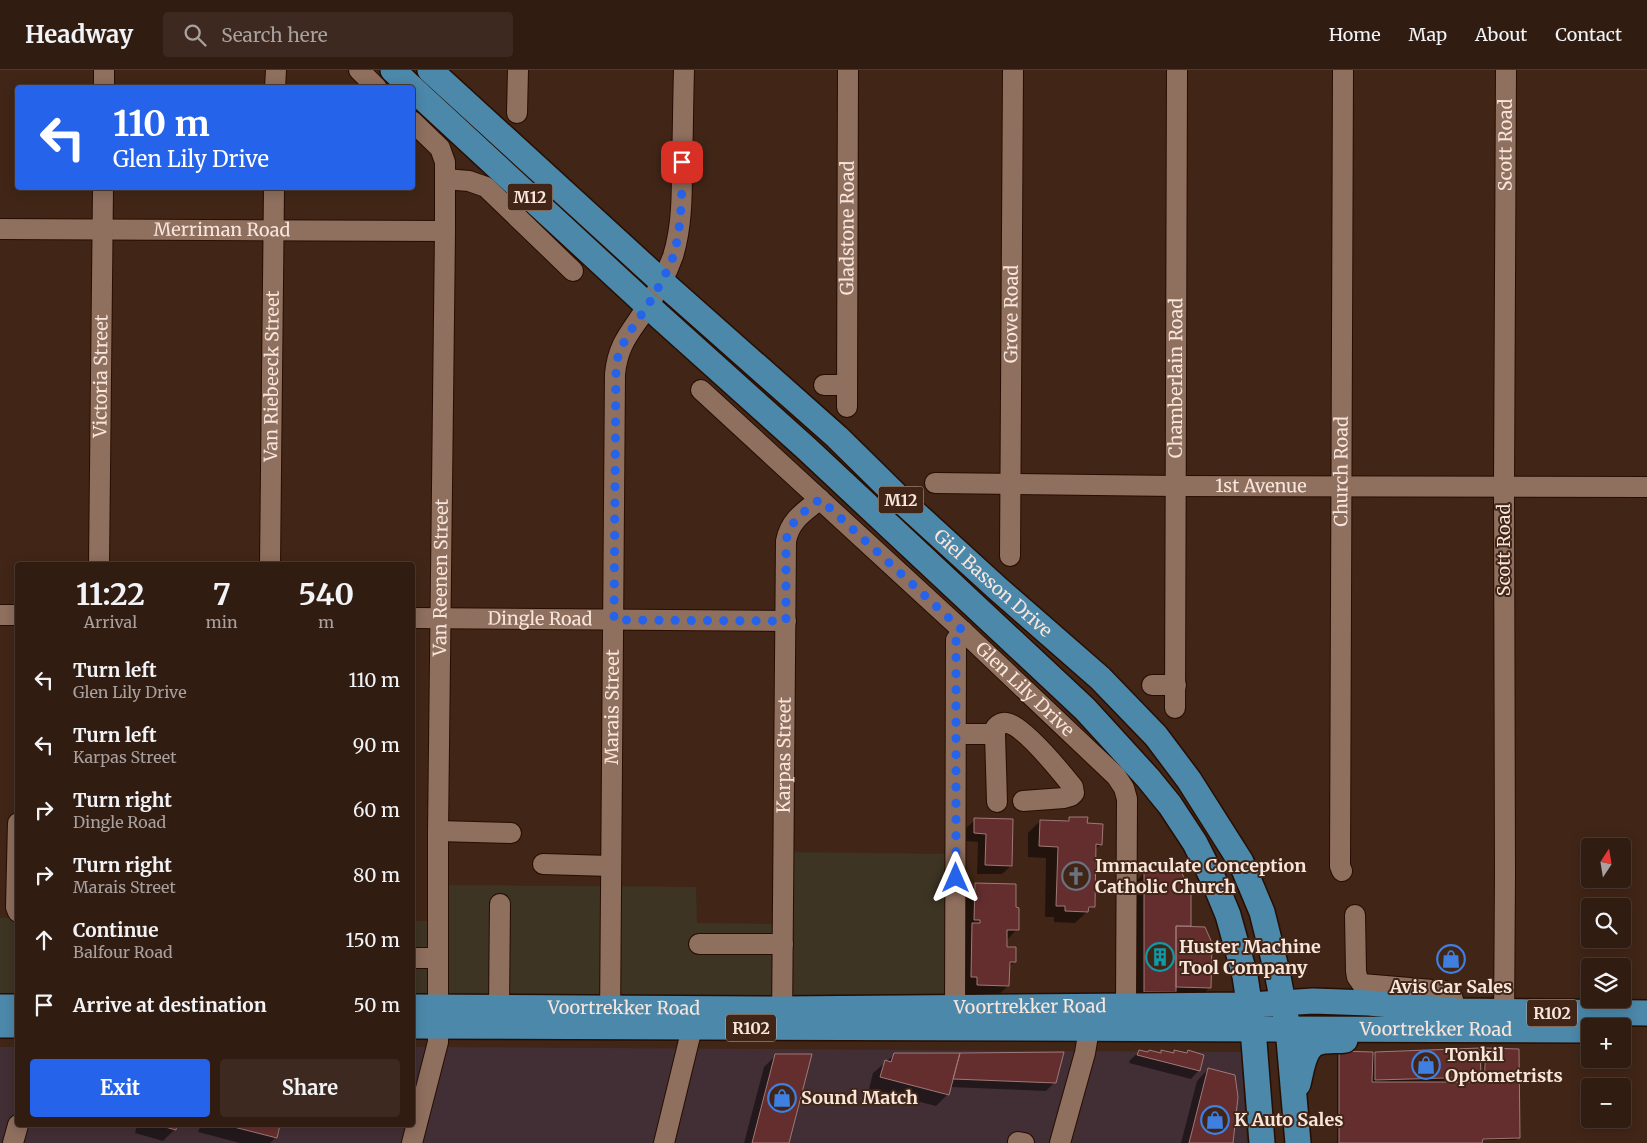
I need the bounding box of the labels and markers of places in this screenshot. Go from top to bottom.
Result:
pin [661,141,703,183]
place label: Immaculate Conception Catholic Church [1095,854,1307,898]
church icon: Immaculate Conception Catholic Church [1061,861,1091,891]
place label: Huster Machine Tool Company [1179,935,1321,979]
building icon: Huster Machine Tool Company [1145,942,1175,972]
shop icon: Avis Car Sales [1436,944,1466,974]
place label: Avis Car Sales [1389,975,1512,998]
place label: Tonkil Optometrists [1445,1043,1563,1087]
shop icon: Tonkil Optometrists [1411,1050,1441,1080]
shop icon: Sound Match [767,1083,797,1113]
place label: Sound Match [801,1086,918,1109]
shop icon: K Auto Sales [1200,1105,1230,1135]
place label: K Auto Sales [1234,1108,1344,1131]

